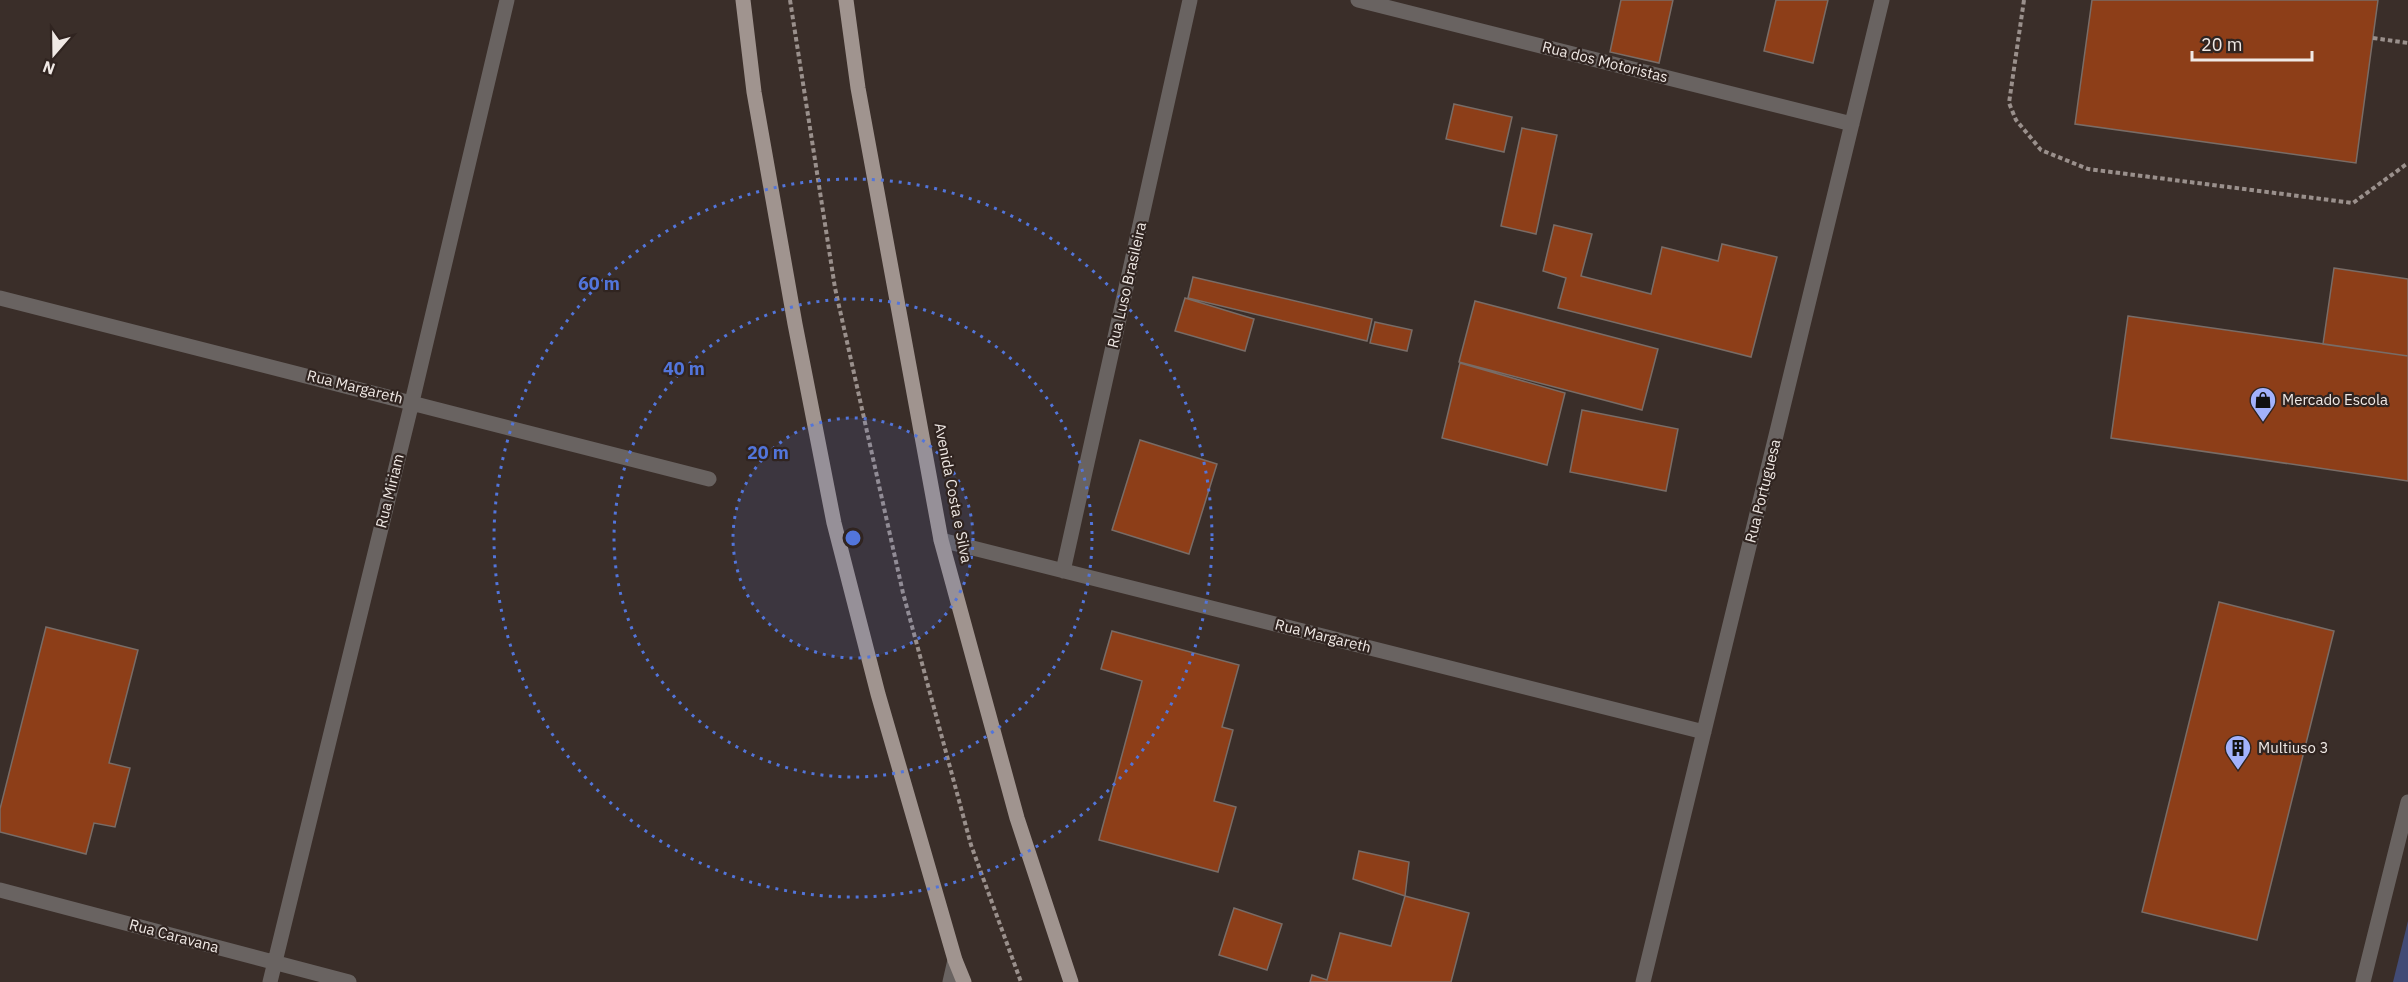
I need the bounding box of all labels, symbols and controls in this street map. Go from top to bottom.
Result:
north arrow [24,24,84,84]
scale bar [2192,24,2312,62]
text: 20 m [2201,33,2243,56]
street label: Rua dos Motoristas [1540,37,1670,86]
text: N [40,57,58,79]
street label: Rua Luso Brasileira [1103,220,1150,350]
text: 60 m [578,272,620,295]
text: 40 m [663,357,705,380]
street label: Rua Margareth [305,365,405,408]
shop icon: Mercado Escola [2248,385,2278,423]
place label: Mercado Escola [2282,390,2388,409]
street label: Avenida Costa e Silva [931,421,976,565]
street label: Rua Portuguesa [1740,437,1785,545]
text: 20 m [747,441,789,464]
street label: Rua Miriam [371,452,408,530]
centre of rings [843,528,863,548]
street label: Rua Margareth [1273,614,1373,657]
building icon: Multiuso 3 [2223,733,2253,771]
place label: Multiuso 3 [2258,738,2329,757]
street label: Rua Caravana [127,914,221,957]

